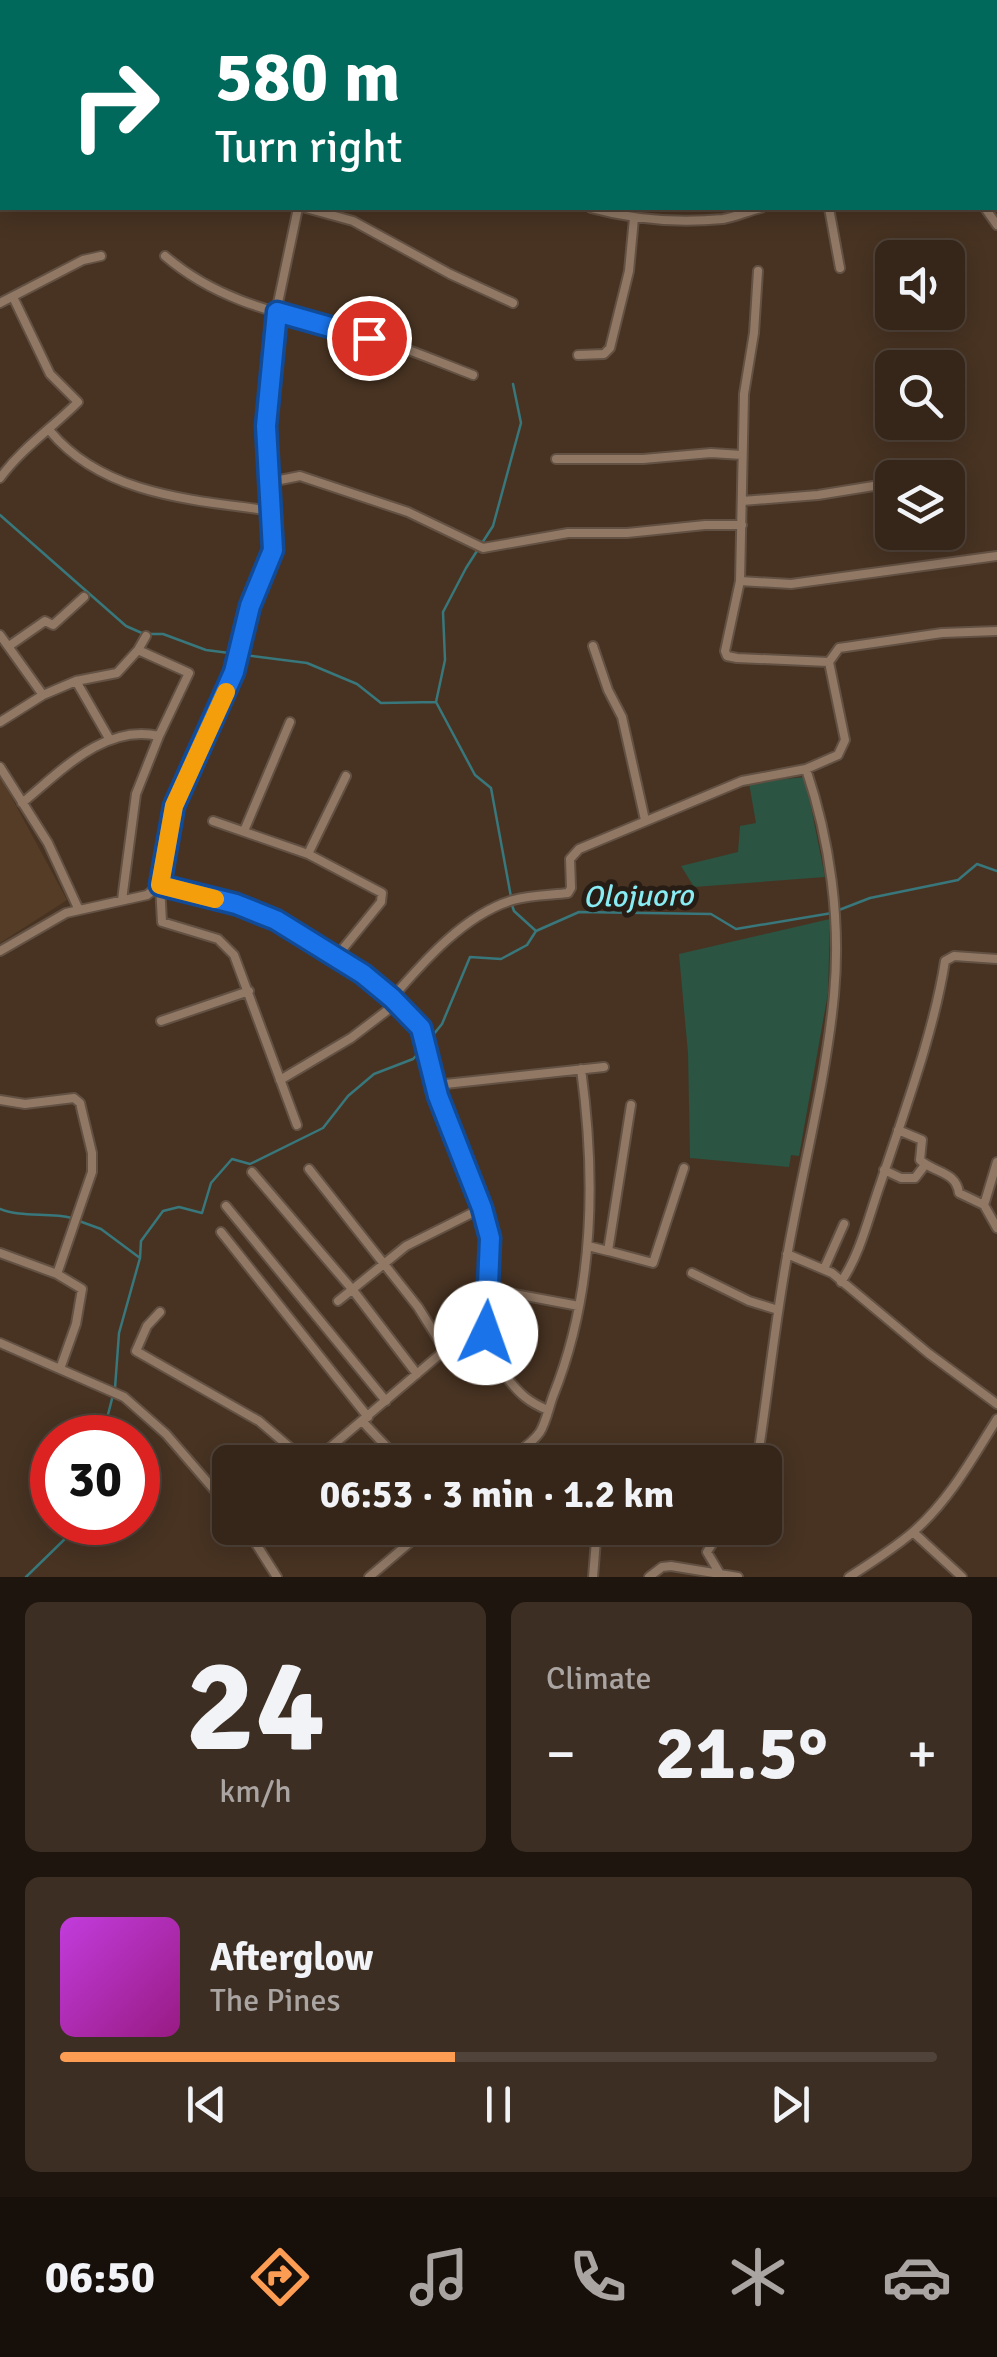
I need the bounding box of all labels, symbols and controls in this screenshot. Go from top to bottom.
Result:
text: 580 m [215,34,400,120]
icon: right [50,40,180,170]
text: Turn right [215,120,403,175]
map controls [875,240,965,550]
button: sound [875,240,965,330]
pin [327,296,412,381]
icon: arrive [342,311,397,366]
button: search [875,350,965,440]
button: layers [875,460,965,550]
water label: Olojuoro [583,877,695,916]
position arrow [434,1281,538,1385]
speed limit sign: 30 [30,1415,160,1545]
text: 06:53 · 3 min · 1.2 km [320,1471,674,1518]
text: 24 [185,1627,326,1787]
text: Climate [546,1659,652,1698]
text: 21.5° [655,1707,828,1800]
text: − [546,1720,576,1788]
text: + [907,1720,937,1788]
text: km/h [219,1772,292,1811]
text: Afterglow [210,1934,373,1981]
text: The Pines [210,1981,341,2020]
icon: previous [179,2077,234,2132]
icon: pause [471,2077,526,2132]
icon: next [763,2077,818,2132]
icon: directions [245,2242,315,2312]
icon: music [404,2242,474,2312]
icon: phone [563,2242,633,2312]
icon: climate [723,2242,793,2312]
icon: car [882,2242,952,2312]
text: 06:50 [45,2250,155,2305]

